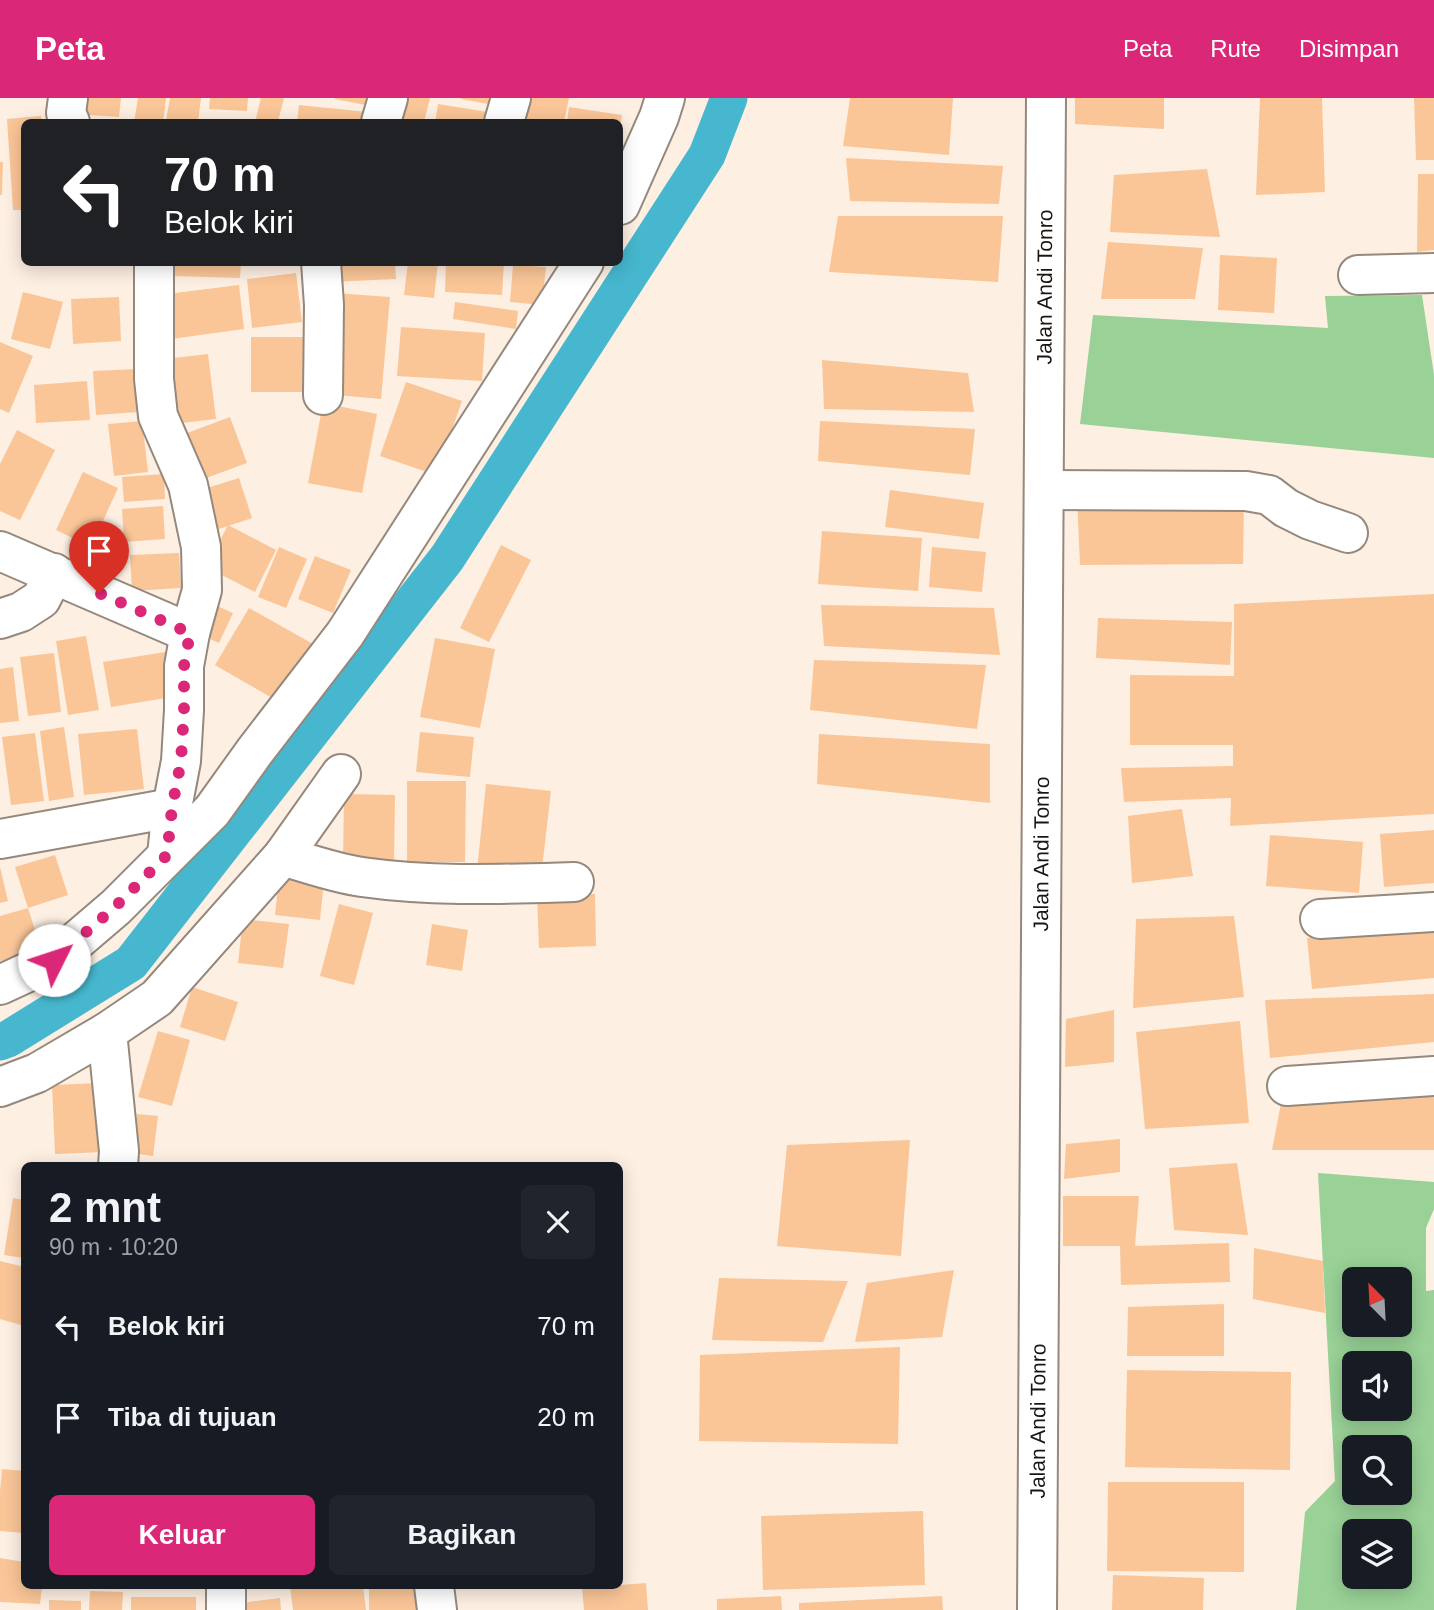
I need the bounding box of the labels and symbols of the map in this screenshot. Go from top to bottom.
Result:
street label: Jalan Andi Tonro [1032,209,1056,365]
pin [69,521,129,593]
street label: Jalan Andi Tonro [1029,776,1053,932]
position arrow [17,923,91,997]
north arrow [1342,1267,1412,1337]
street label: Jalan Andi Tonro [1026,1343,1050,1499]

